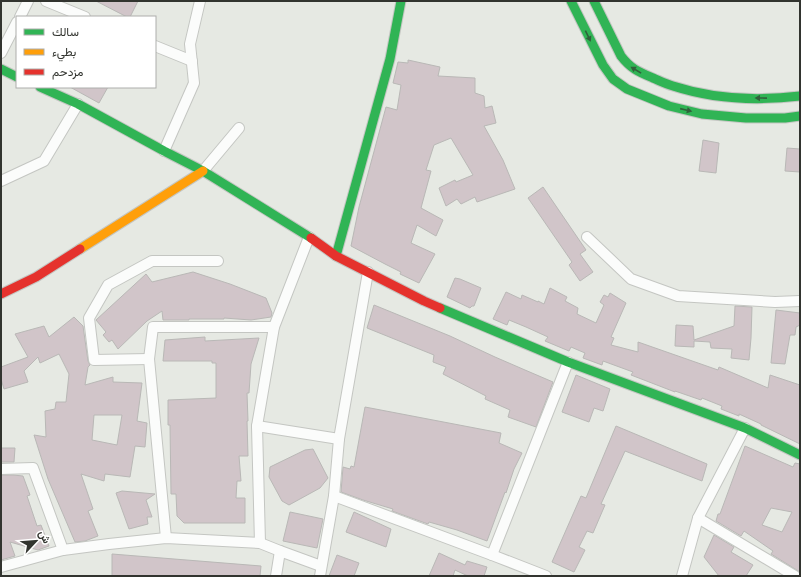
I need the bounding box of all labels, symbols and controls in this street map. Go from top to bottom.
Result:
legend [16,16,156,88]
text: سالك [52,25,79,39]
one-way arrow [585,30,591,42]
text: بطيء [52,45,76,62]
text: مزدحم [52,65,83,80]
one-way arrow [630,66,642,73]
one-way arrow [754,95,767,101]
one-way arrow [680,108,692,114]
north arrow [16,521,56,561]
text: ش [36,528,53,546]

